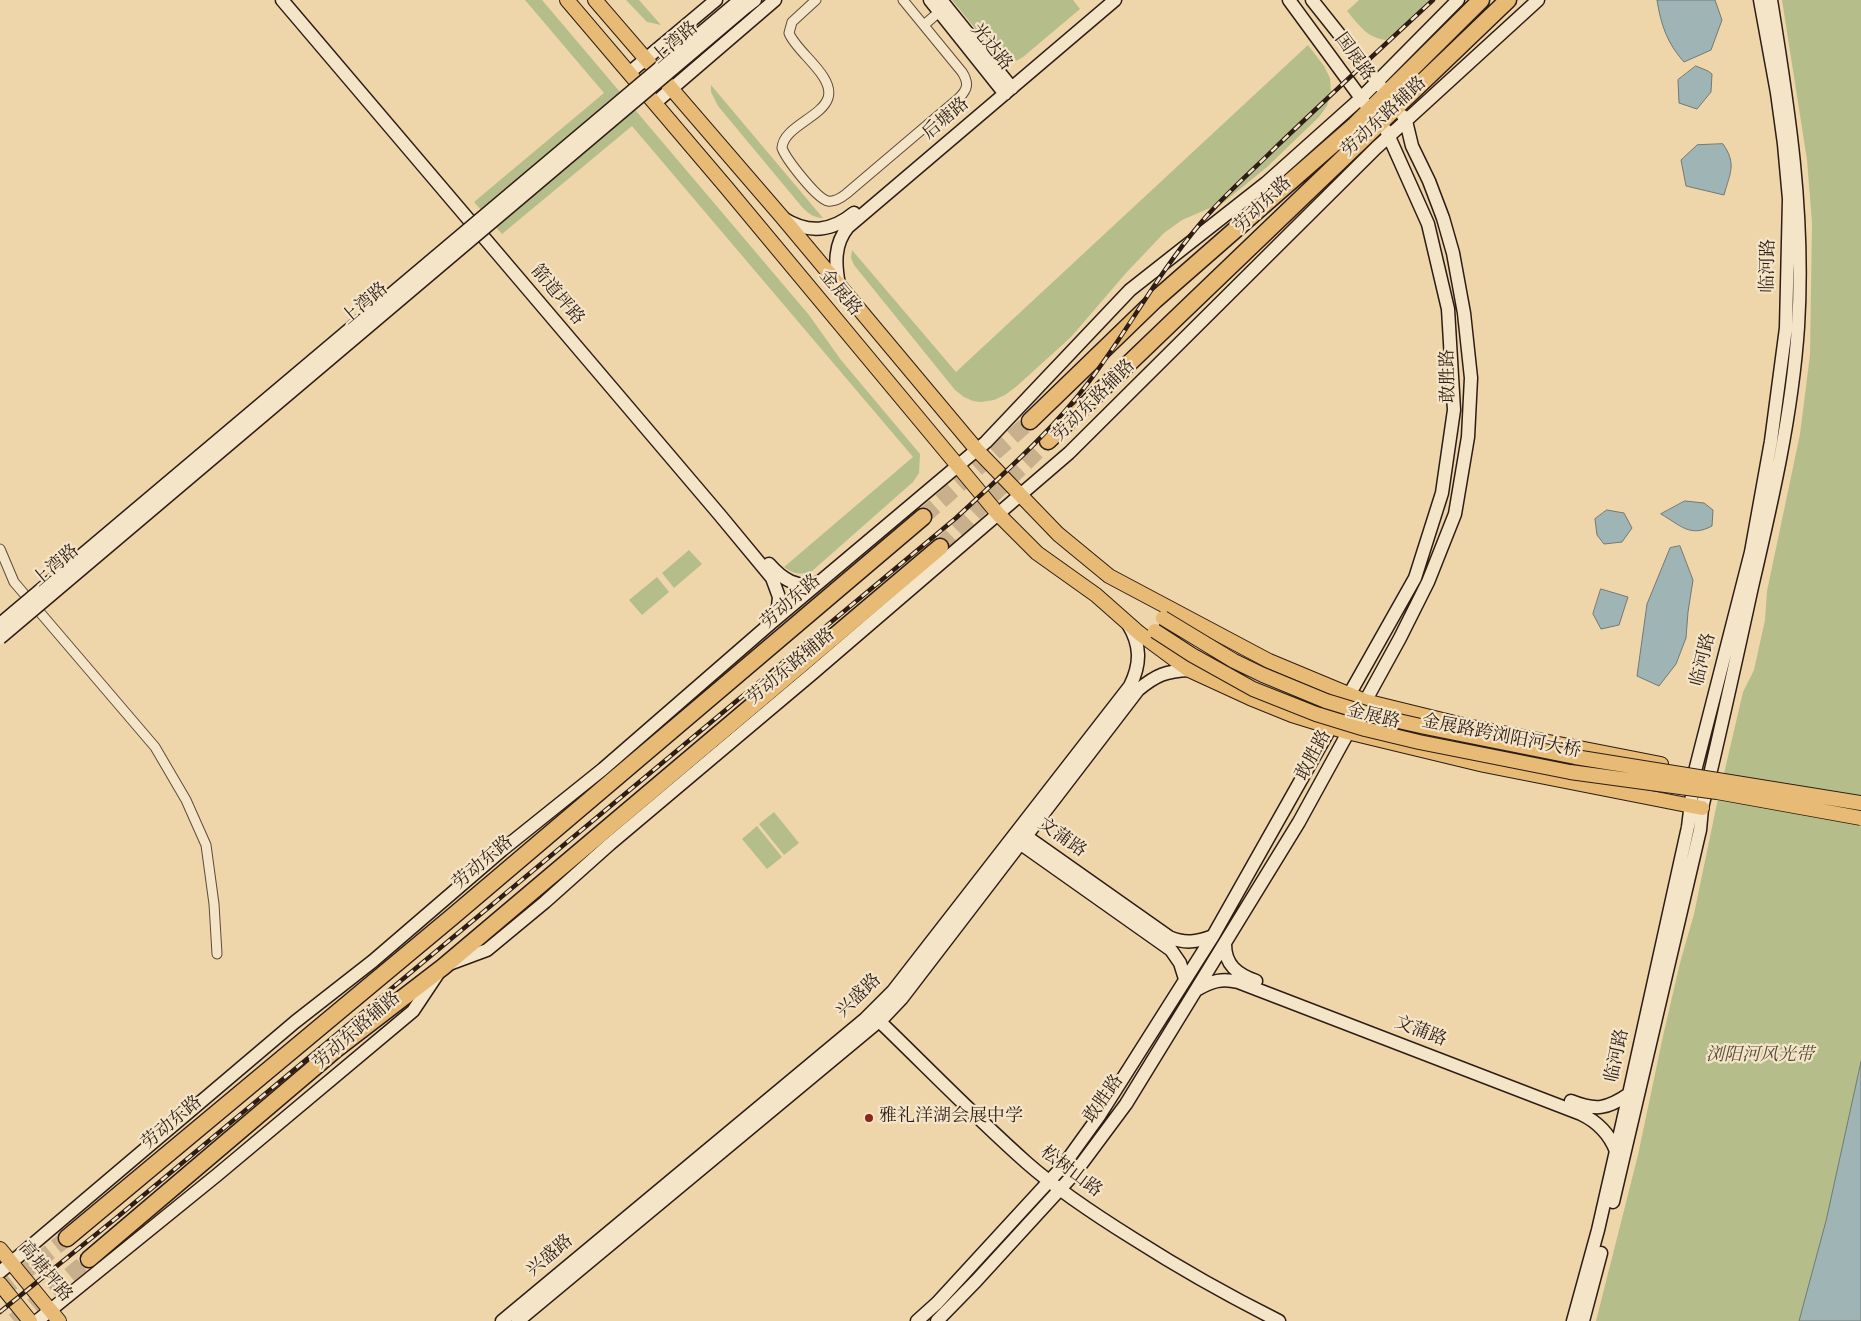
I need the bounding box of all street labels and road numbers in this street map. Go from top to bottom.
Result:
street label: 上湾路 [648,18,704,70]
street label: 光达路 [965,20,1015,76]
street label: 国展路 [1328,30,1378,86]
street label: 劳动东路辅路 [1338,73,1432,163]
street label: 后塘路 [919,94,975,146]
street label: 劳动东路 [1231,173,1297,239]
street label: 临河路 [1759,239,1781,293]
street label: 箭道坪路 [525,261,587,331]
street label: 金展路 [813,266,865,322]
street label: 上湾路 [338,279,394,331]
street label: 敢胜路 [1439,349,1461,403]
street label: 劳动东路辅路 [1049,356,1141,448]
street label: 上湾路 [29,541,85,593]
street label: 劳动东路 [758,571,826,635]
street label: 劳动东路辅路 [744,625,840,711]
street label: 临河路 [1688,631,1722,689]
street label: 金展路 [1344,701,1402,735]
street label: 金展路跨浏阳河大桥 [1419,712,1583,764]
street label: 敢胜路 [1293,727,1337,785]
street label: 文蒲路 [1033,815,1089,863]
street label: 劳动东路 [449,833,519,895]
street label: 兴盛路 [833,970,887,1024]
street label: 劳动东路辅路 [310,988,406,1076]
street label: 文蒲路 [1391,1013,1449,1053]
street label: 临河路 [1603,1027,1635,1085]
street label: 敢胜路 [1081,1072,1129,1128]
street label: 劳动东路 [138,1093,208,1155]
street label: 松树山路 [1035,1143,1105,1203]
street label: 兴盛路 [523,1231,579,1283]
street label: 高塘坪路 [13,1238,75,1308]

